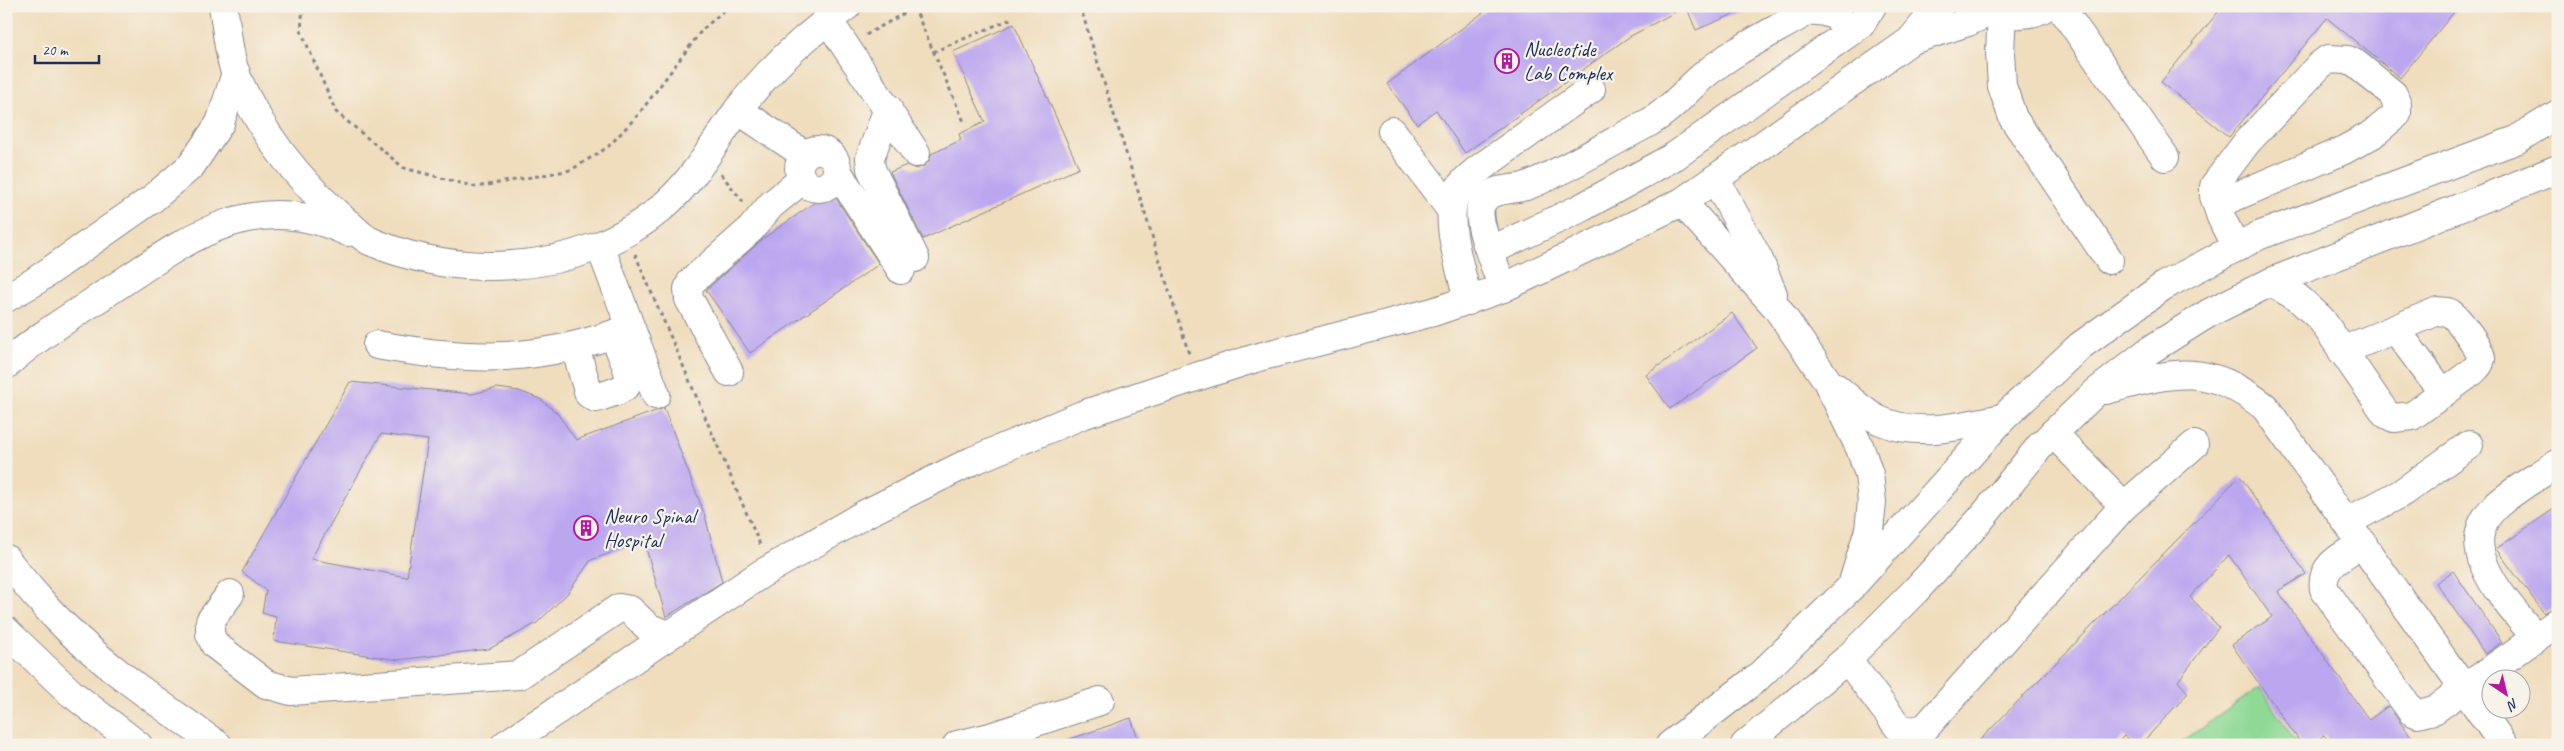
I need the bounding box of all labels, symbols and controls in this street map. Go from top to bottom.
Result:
scale bar [35,32,99,64]
place label: Nucleotide Lab Complex [1524,36,1614,86]
text: 20 m [42,41,69,60]
building icon: Nucleotide Lab Complex [1494,48,1520,74]
place label: Neuro Spinal Hospital [604,503,698,553]
building icon: Neuro Spinal Hospital [573,515,599,541]
north arrow [2482,668,2532,718]
text: N [2503,695,2522,715]

